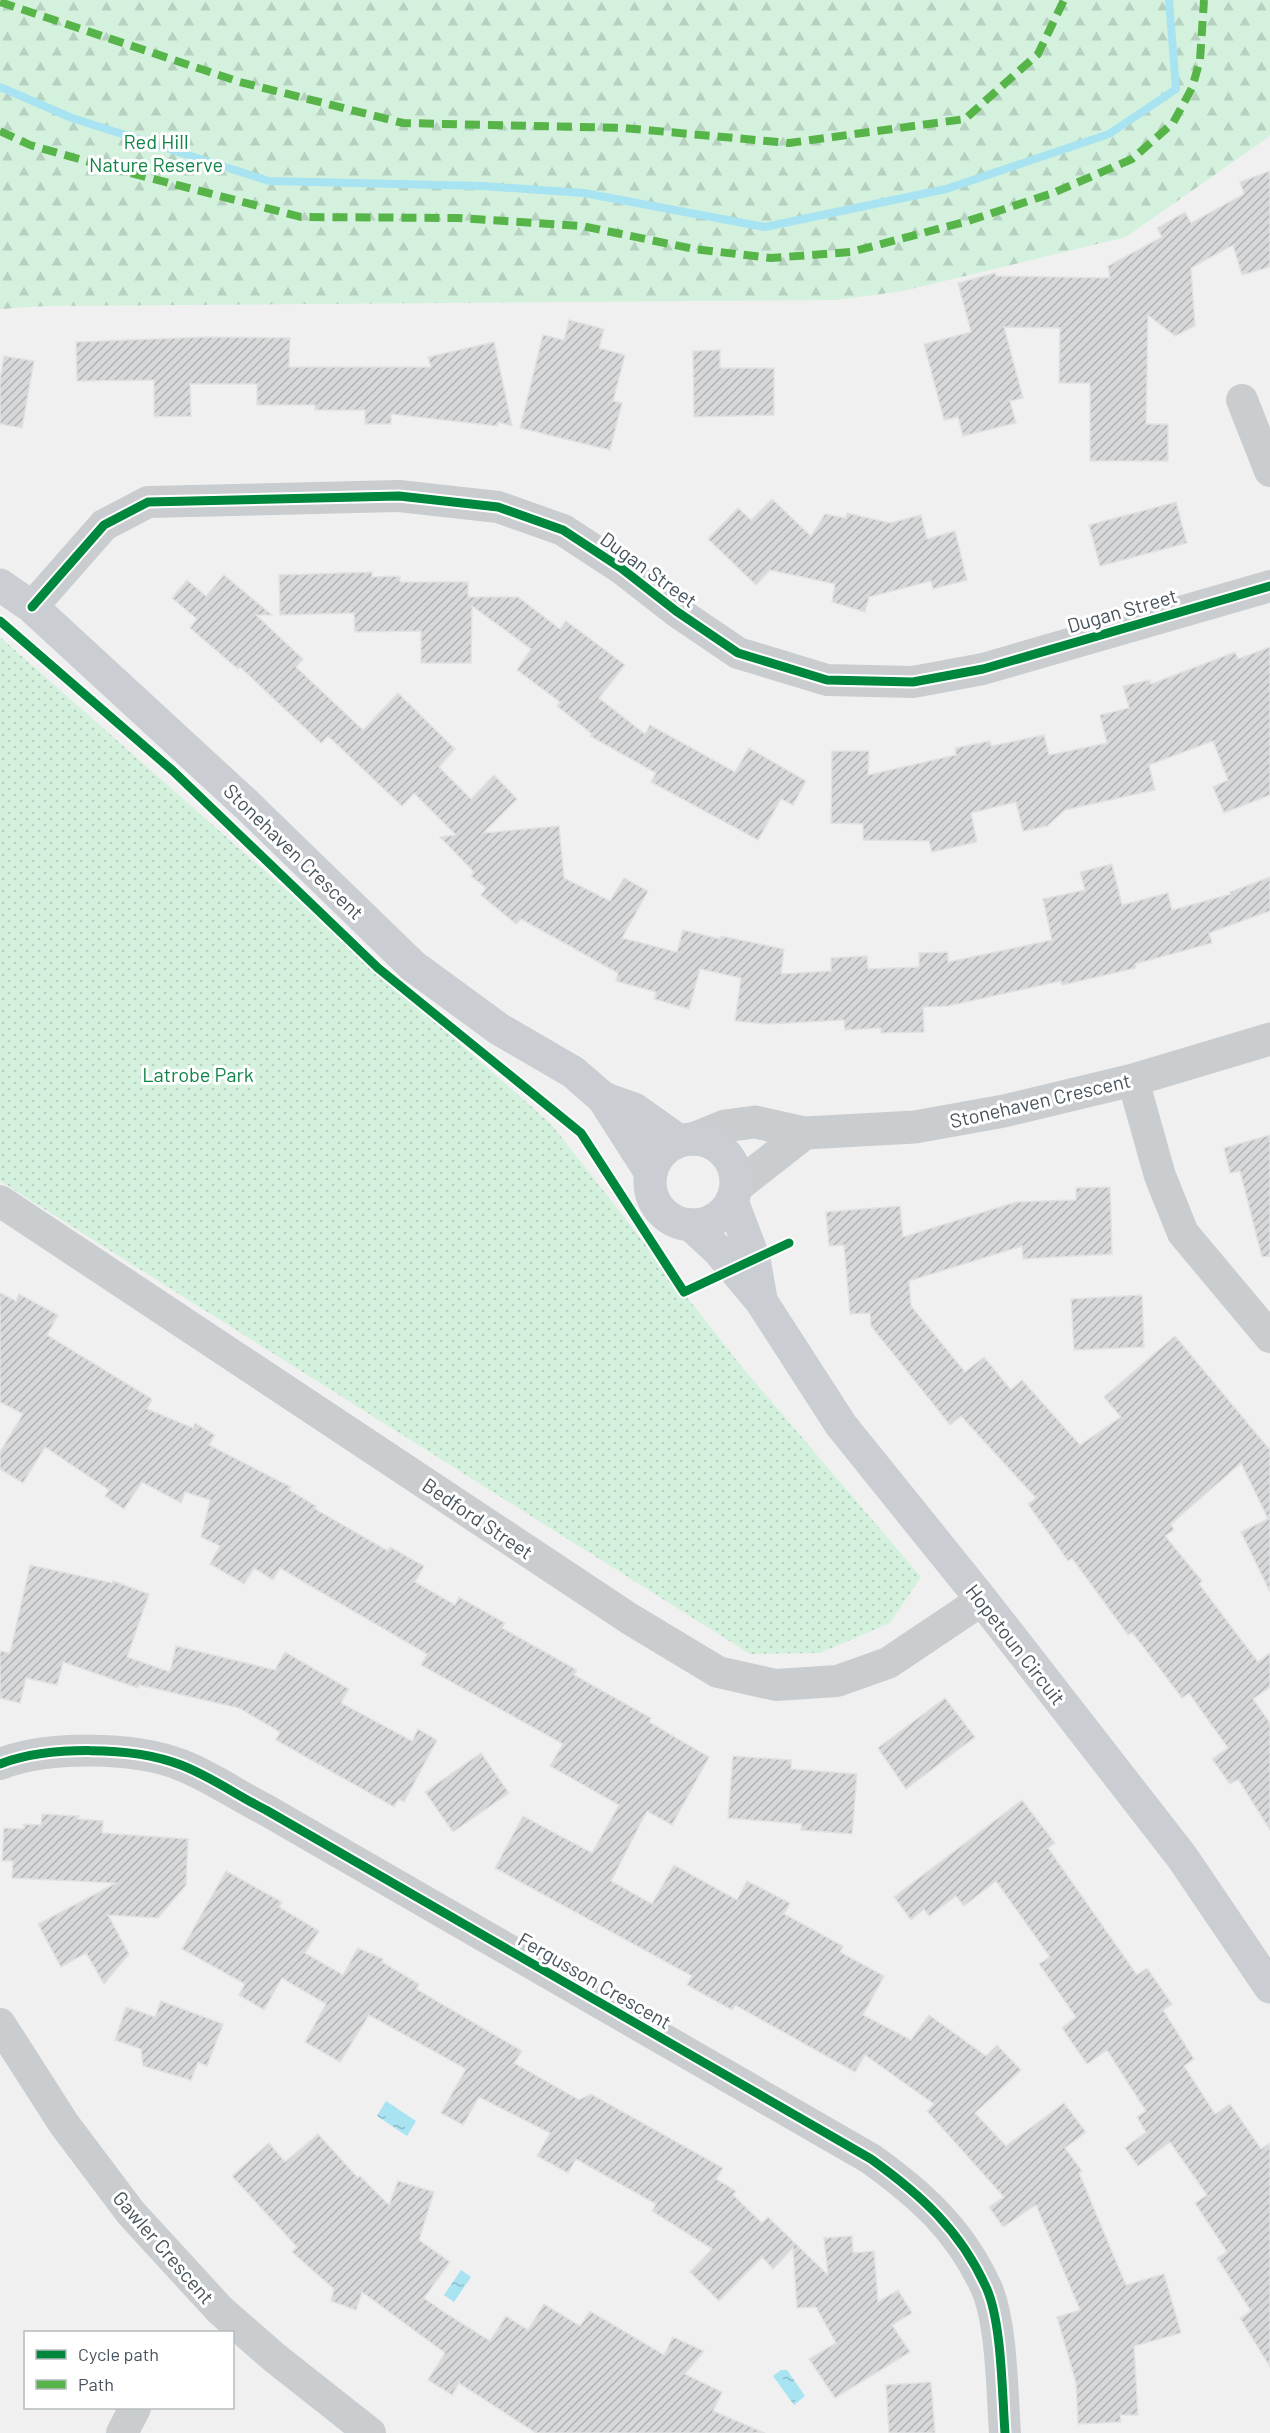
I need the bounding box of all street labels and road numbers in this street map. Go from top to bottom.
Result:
street label: Dugan Street [596,526,702,612]
street label: Dugan Street [1064,583,1180,637]
street label: Stonehaven Crescent [219,778,369,924]
street label: Stonehaven Crescent [947,1068,1133,1132]
street label: Bedford Street [418,1472,538,1564]
street label: Hopetoun Circuit [961,1579,1071,1709]
street label: Fergusson Crescent [514,1926,676,2034]
street label: Gawler Crescent [108,2186,220,2308]

